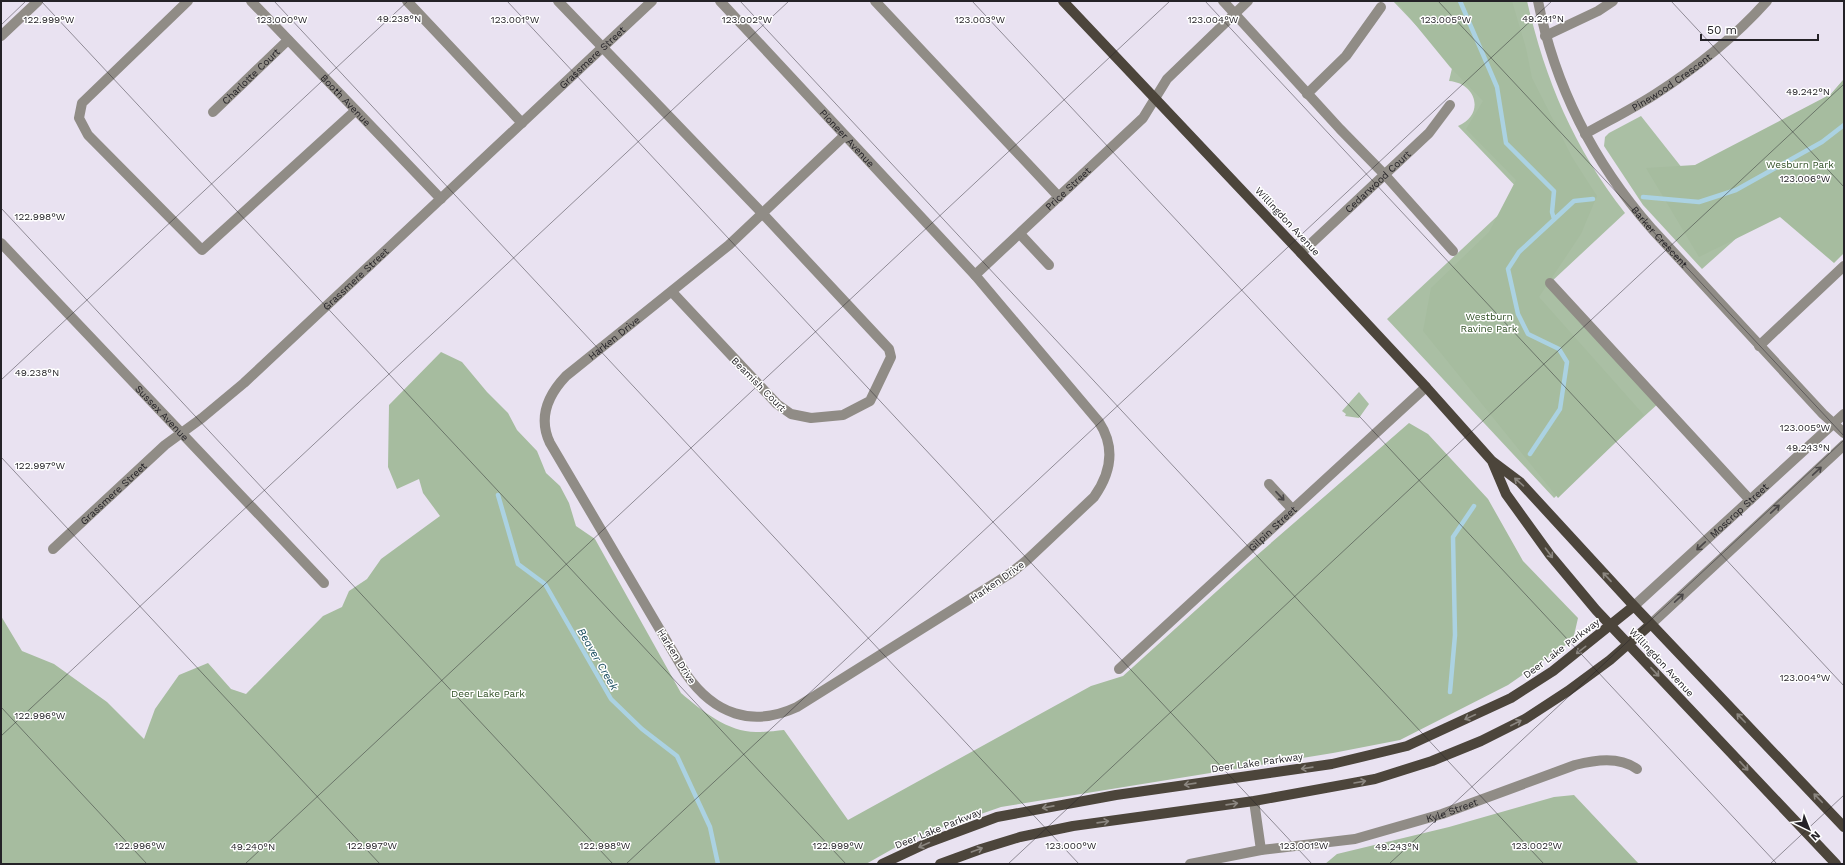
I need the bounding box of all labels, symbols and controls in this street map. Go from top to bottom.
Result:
text: 49.238°N [377,13,421,24]
text: 49.241°N [1522,13,1564,24]
text: 122.999°W [24,14,75,25]
text: 123.000°W [257,14,308,25]
text: 123.001°W [491,14,540,25]
text: 123.002°W [722,14,773,25]
text: 123.003°W [955,14,1006,25]
text: 123.004°W [1188,14,1239,25]
text: 123.005°W [1421,14,1472,25]
scale bar [1701,16,1818,42]
text: 50 m [1707,23,1737,37]
street label: Grassmere Street [557,24,628,91]
street label: Charlotte Court [220,46,283,107]
street label: Pinewood Crescent [1630,51,1714,113]
street label: Booth Avenue [318,72,373,128]
text: 49.242°N [1786,86,1830,97]
street label: Pioneer Avenue [818,107,877,170]
street label: Cedarwood Court [1343,148,1414,215]
park label: Wesburn Park [1766,159,1834,170]
street label: Price Street [1043,164,1094,212]
text: 123.006°W [1780,173,1831,184]
street label: Willingdon Avenue [1253,185,1322,258]
street label: Barker Crescent [1629,204,1690,271]
text: 122.998°W [15,211,66,222]
street label: Grassmere Street [321,245,392,312]
park label: Westburn Ravine Park [1461,311,1518,334]
street label: Harken Drive [586,314,642,362]
street label: Beamish Court [729,355,789,414]
text: 49.238°N [15,367,59,378]
street label: Sussex Avenue [133,383,191,443]
text: 123.005°W [1780,422,1831,433]
text: 49.243°N [1786,442,1830,453]
text: 122.997°W [15,460,65,471]
street label: Grassmere Street [78,460,149,527]
one-way arrow [1811,466,1822,475]
one-way arrow [1514,477,1525,486]
street label: Moscrop Street [1708,481,1771,540]
one-way arrow [1276,491,1285,501]
street label: Gilpin Street [1246,503,1300,554]
one-way arrow [1770,505,1780,514]
one-way arrow [1696,541,1706,551]
one-way arrow [1545,548,1553,559]
street label: Harken Drive [968,559,1026,604]
one-way arrow [1603,572,1612,582]
one-way arrow [1674,593,1684,602]
street label: Deer Lake Parkway [1521,616,1602,681]
water label: Beaver Creek [574,626,621,694]
street label: Willingdon Avenue [1627,626,1696,699]
street label: Harken Drive [655,627,698,686]
one-way arrow [1575,646,1586,654]
one-way arrow [1650,667,1660,677]
text: 123.004°W [1780,672,1831,683]
park label: Deer Lake Park [451,688,525,699]
text: 122.996°W [15,710,66,721]
one-way arrow [1736,713,1746,723]
one-way arrow [1464,714,1476,721]
one-way arrow [1509,719,1521,727]
street label: Deer Lake Parkway [1210,750,1305,774]
one-way arrow [1739,761,1748,771]
one-way arrow [1301,764,1314,772]
one-way arrow [1353,777,1366,785]
one-way arrow [1184,780,1197,788]
one-way arrow [1813,793,1823,803]
street label: Kyle Street [1425,796,1480,824]
one-way arrow [1225,800,1238,808]
one-way arrow [1042,804,1055,812]
street label: Deer Lake Parkway [893,806,984,851]
north arrow [1789,809,1829,849]
one-way arrow [1096,818,1109,826]
text: N [1808,828,1823,843]
text: 122.996°W [115,840,166,851]
text: 122.997°W [347,840,397,851]
text: 122.998°W [580,840,631,851]
text: 122.999°W [813,840,864,851]
text: 123.000°W [1046,840,1097,851]
text: 123.001°W [1280,840,1329,851]
text: 123.002°W [1512,840,1563,851]
text: 49.240°N [231,841,275,852]
text: 49.243°N [1375,841,1419,852]
one-way arrow [919,842,931,849]
one-way arrow [970,846,982,854]

